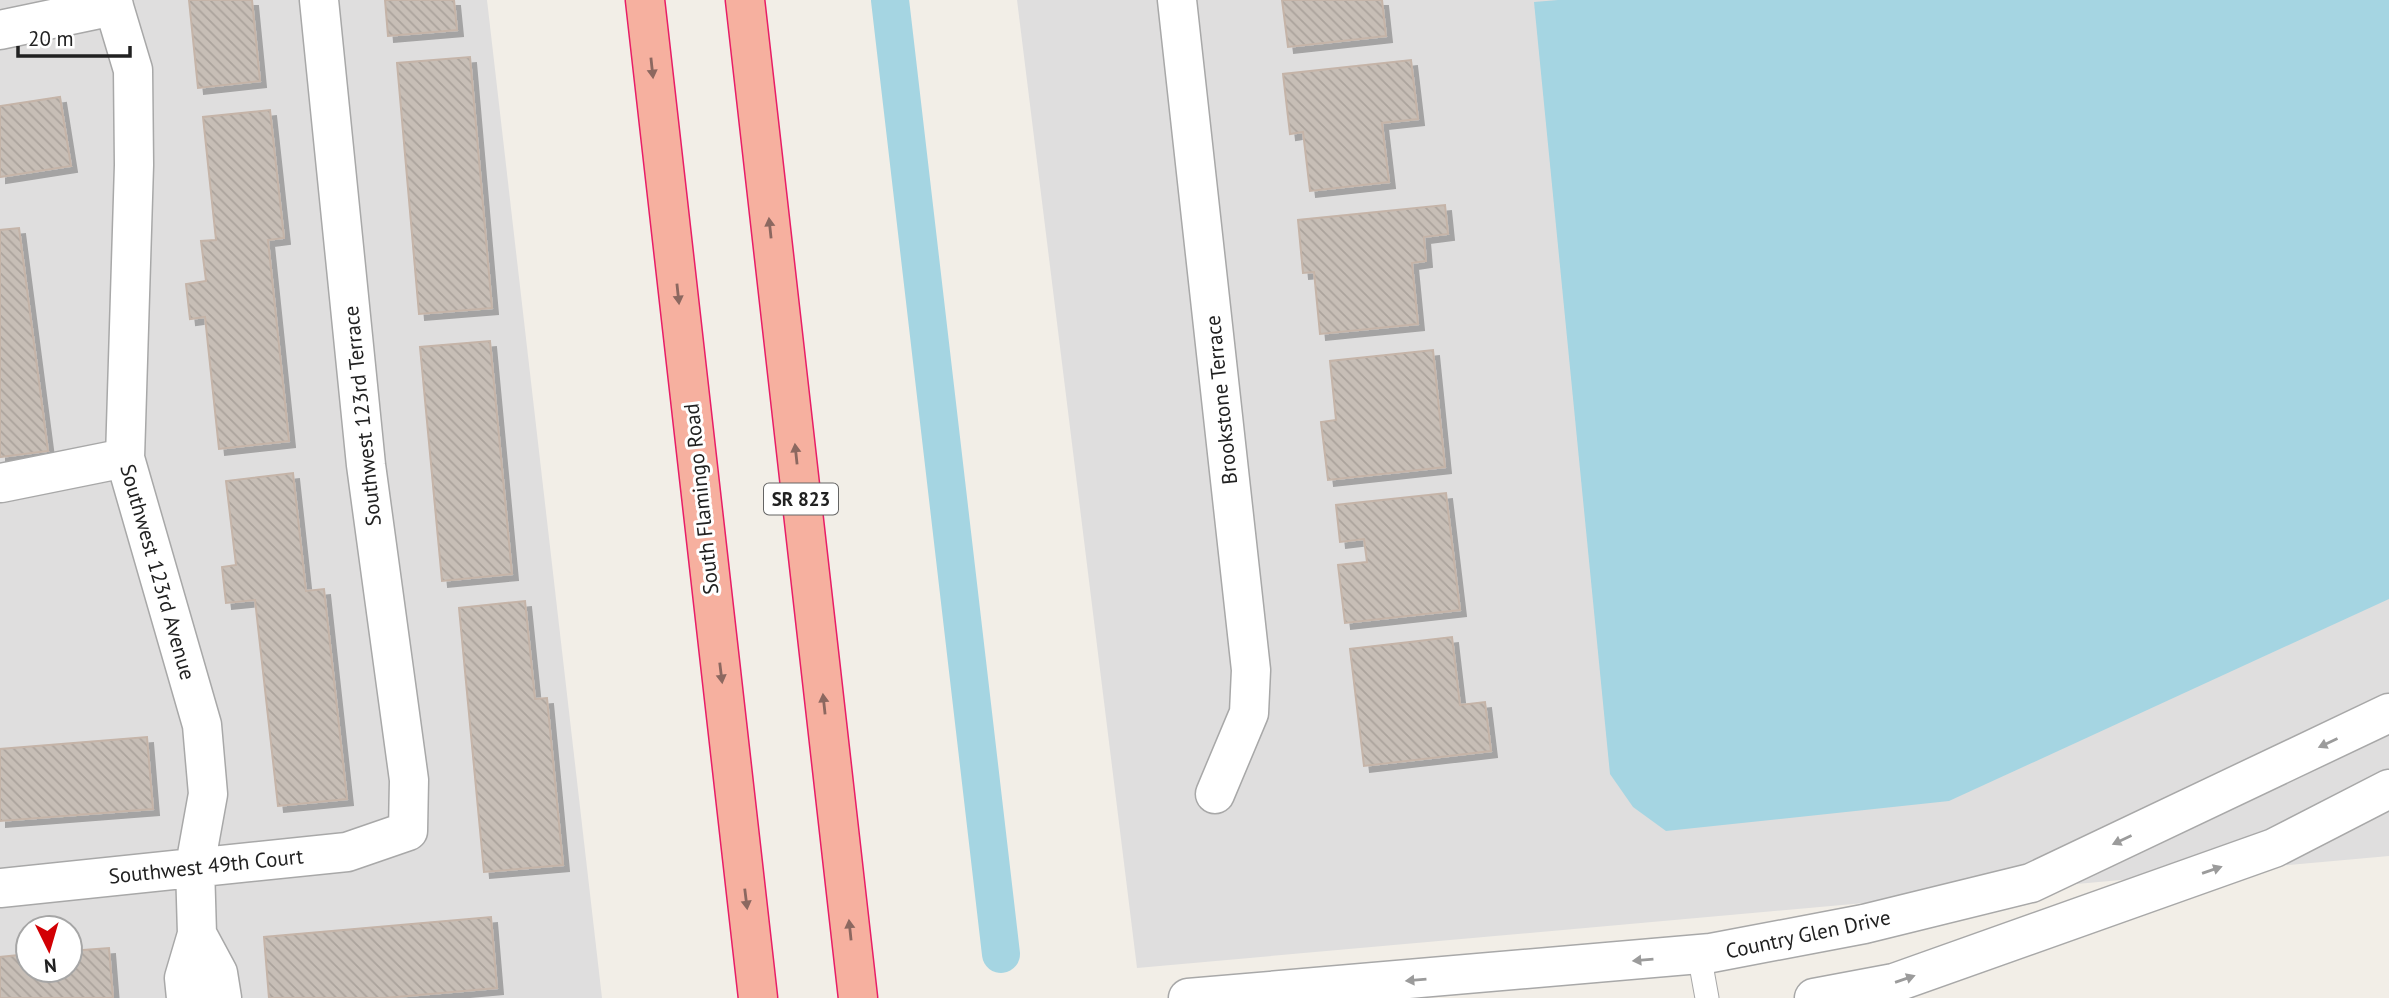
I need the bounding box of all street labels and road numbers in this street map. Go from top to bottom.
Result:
street label: Southwest 123rd Terrace [337,304,387,528]
street label: Brookstone Terrace [1199,314,1243,486]
street label: South Flamingo Road [678,402,724,596]
street label: Southwest 123rd Avenue [114,461,202,683]
road number: SR 823 [764,484,838,514]
street label: Southwest 49th Court [107,842,305,890]
street label: Country Glen Drive [1723,903,1893,965]

